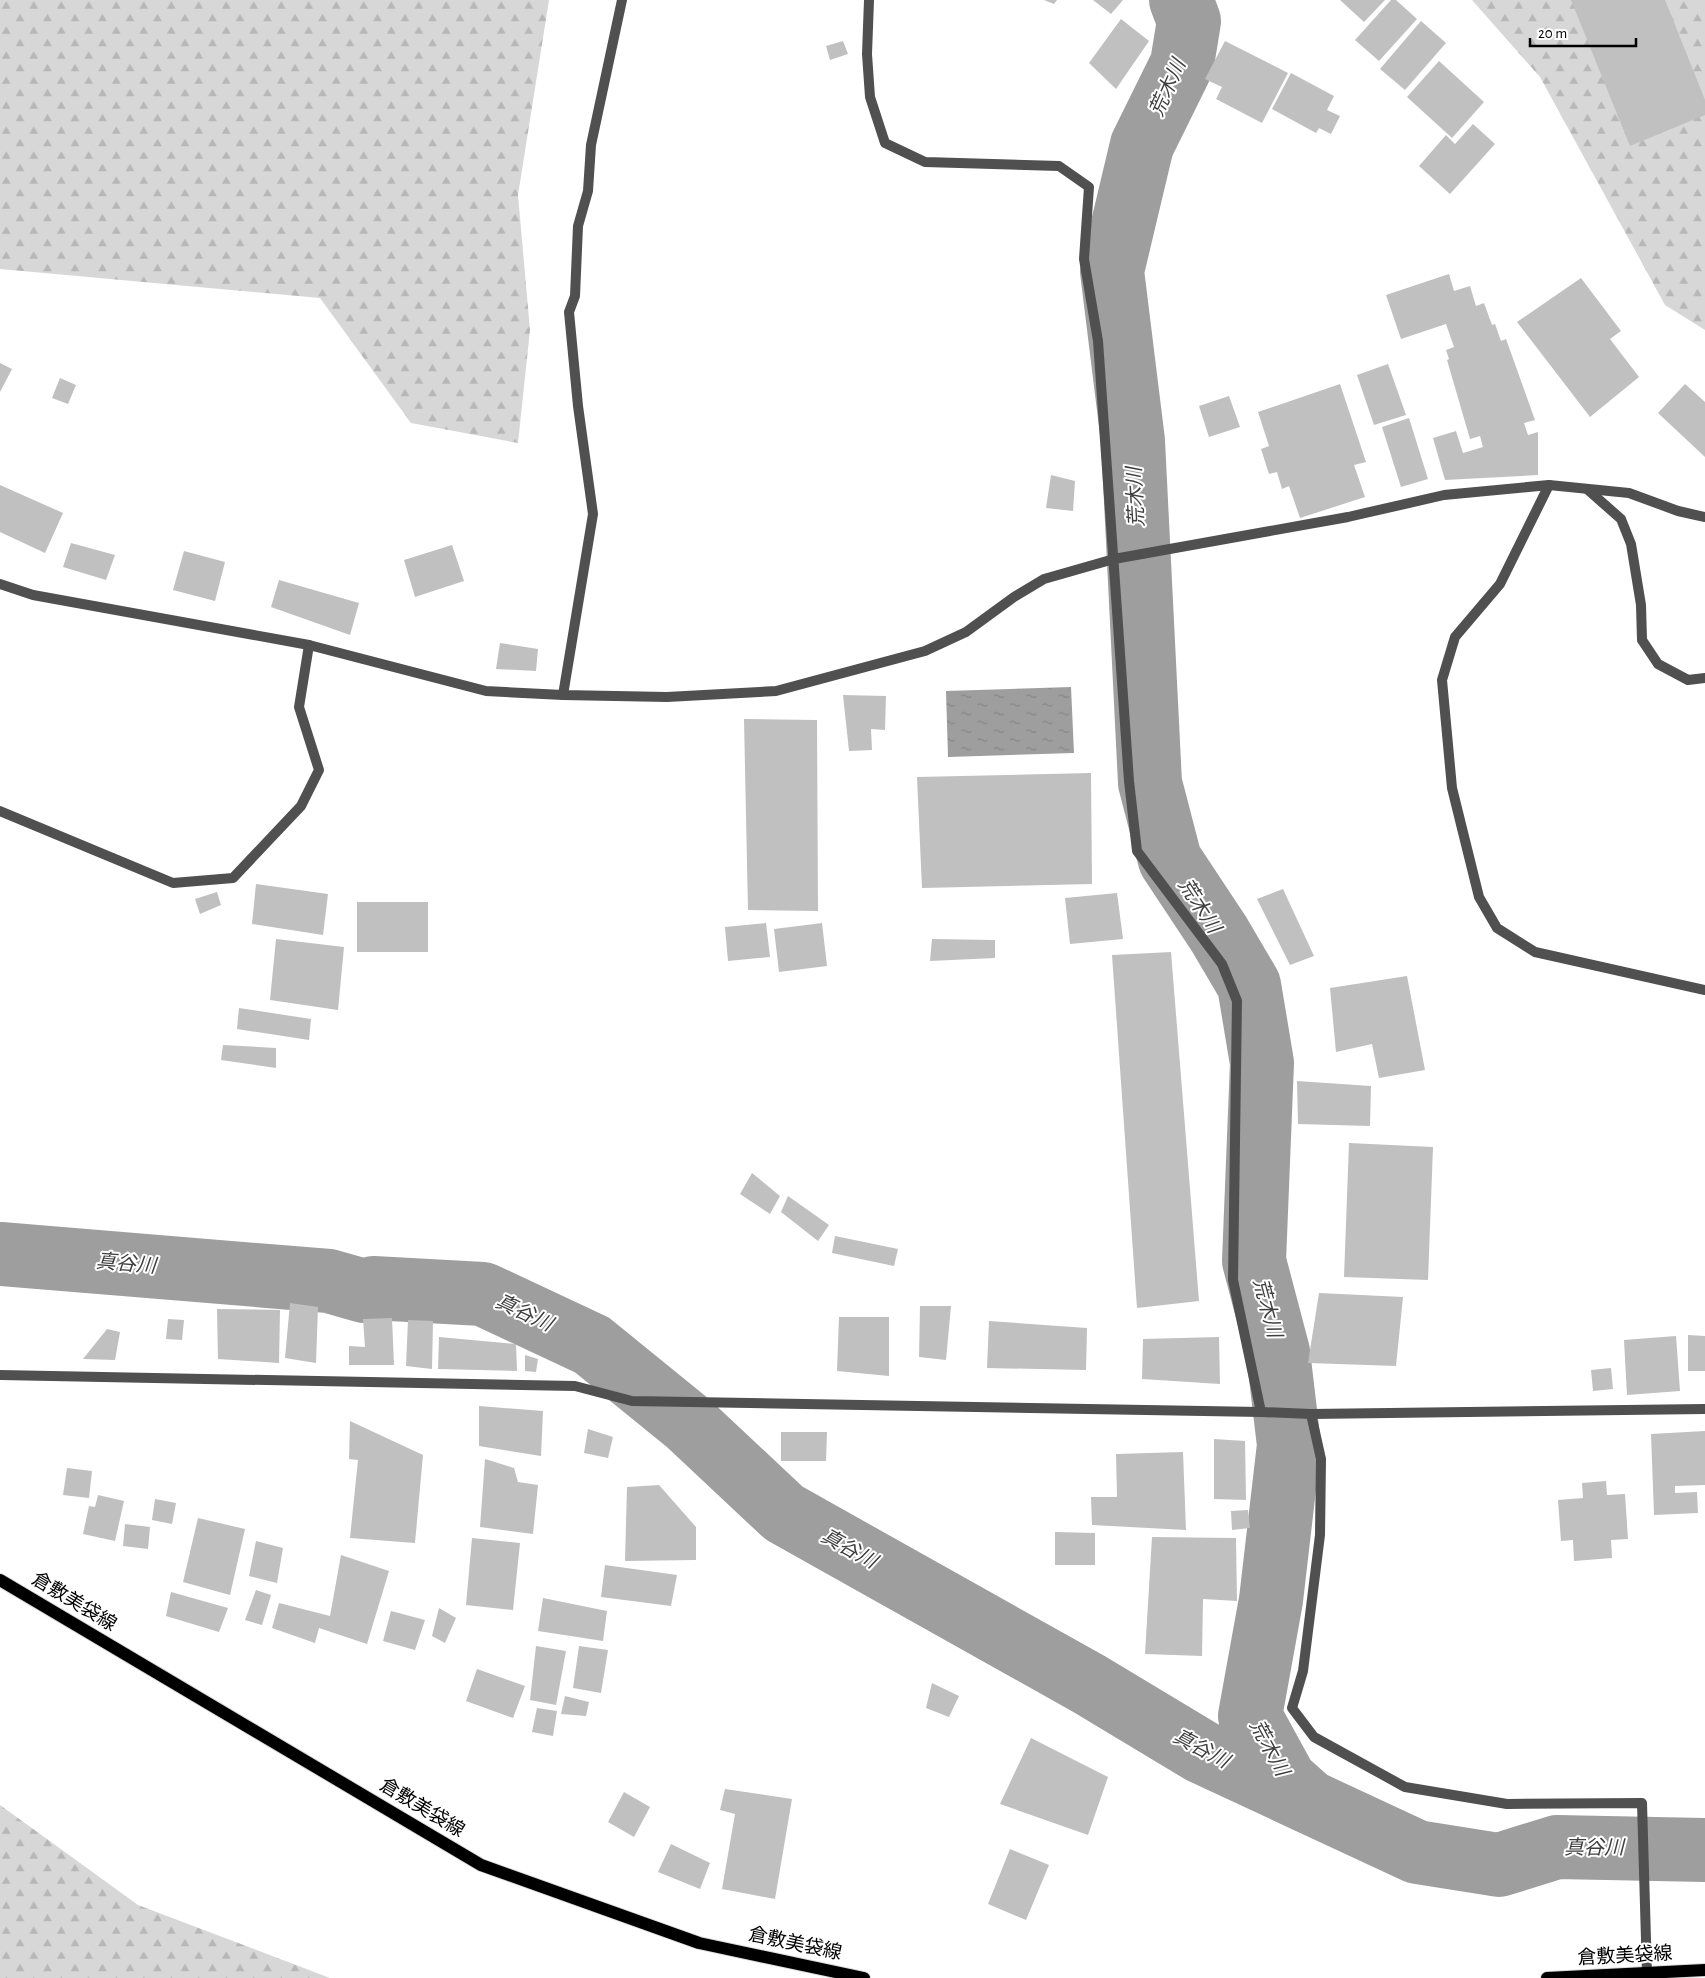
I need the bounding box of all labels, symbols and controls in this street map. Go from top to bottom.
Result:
scale bar [1530,15,1636,47]
text: 20 m [1538,26,1567,41]
water label: 荒木川 [1146,54,1190,119]
water label: 荒木川 [1123,465,1148,528]
water label: 荒木川 [1174,875,1226,938]
water label: 真谷川 [95,1250,159,1277]
water label: 荒木川 [1250,1276,1286,1341]
water label: 真谷川 [493,1290,558,1336]
water label: 真谷川 [818,1525,882,1573]
street label: 倉敷美袋線 [28,1568,121,1635]
water label: 荒木川 [1246,1716,1294,1781]
water label: 真谷川 [1170,1725,1234,1773]
street label: 倉敷美袋線 [376,1774,469,1841]
water label: 真谷川 [1564,1837,1626,1858]
street label: 倉敷美袋線 [747,1923,844,1963]
street label: 倉敷美袋線 [1577,1942,1673,1968]

